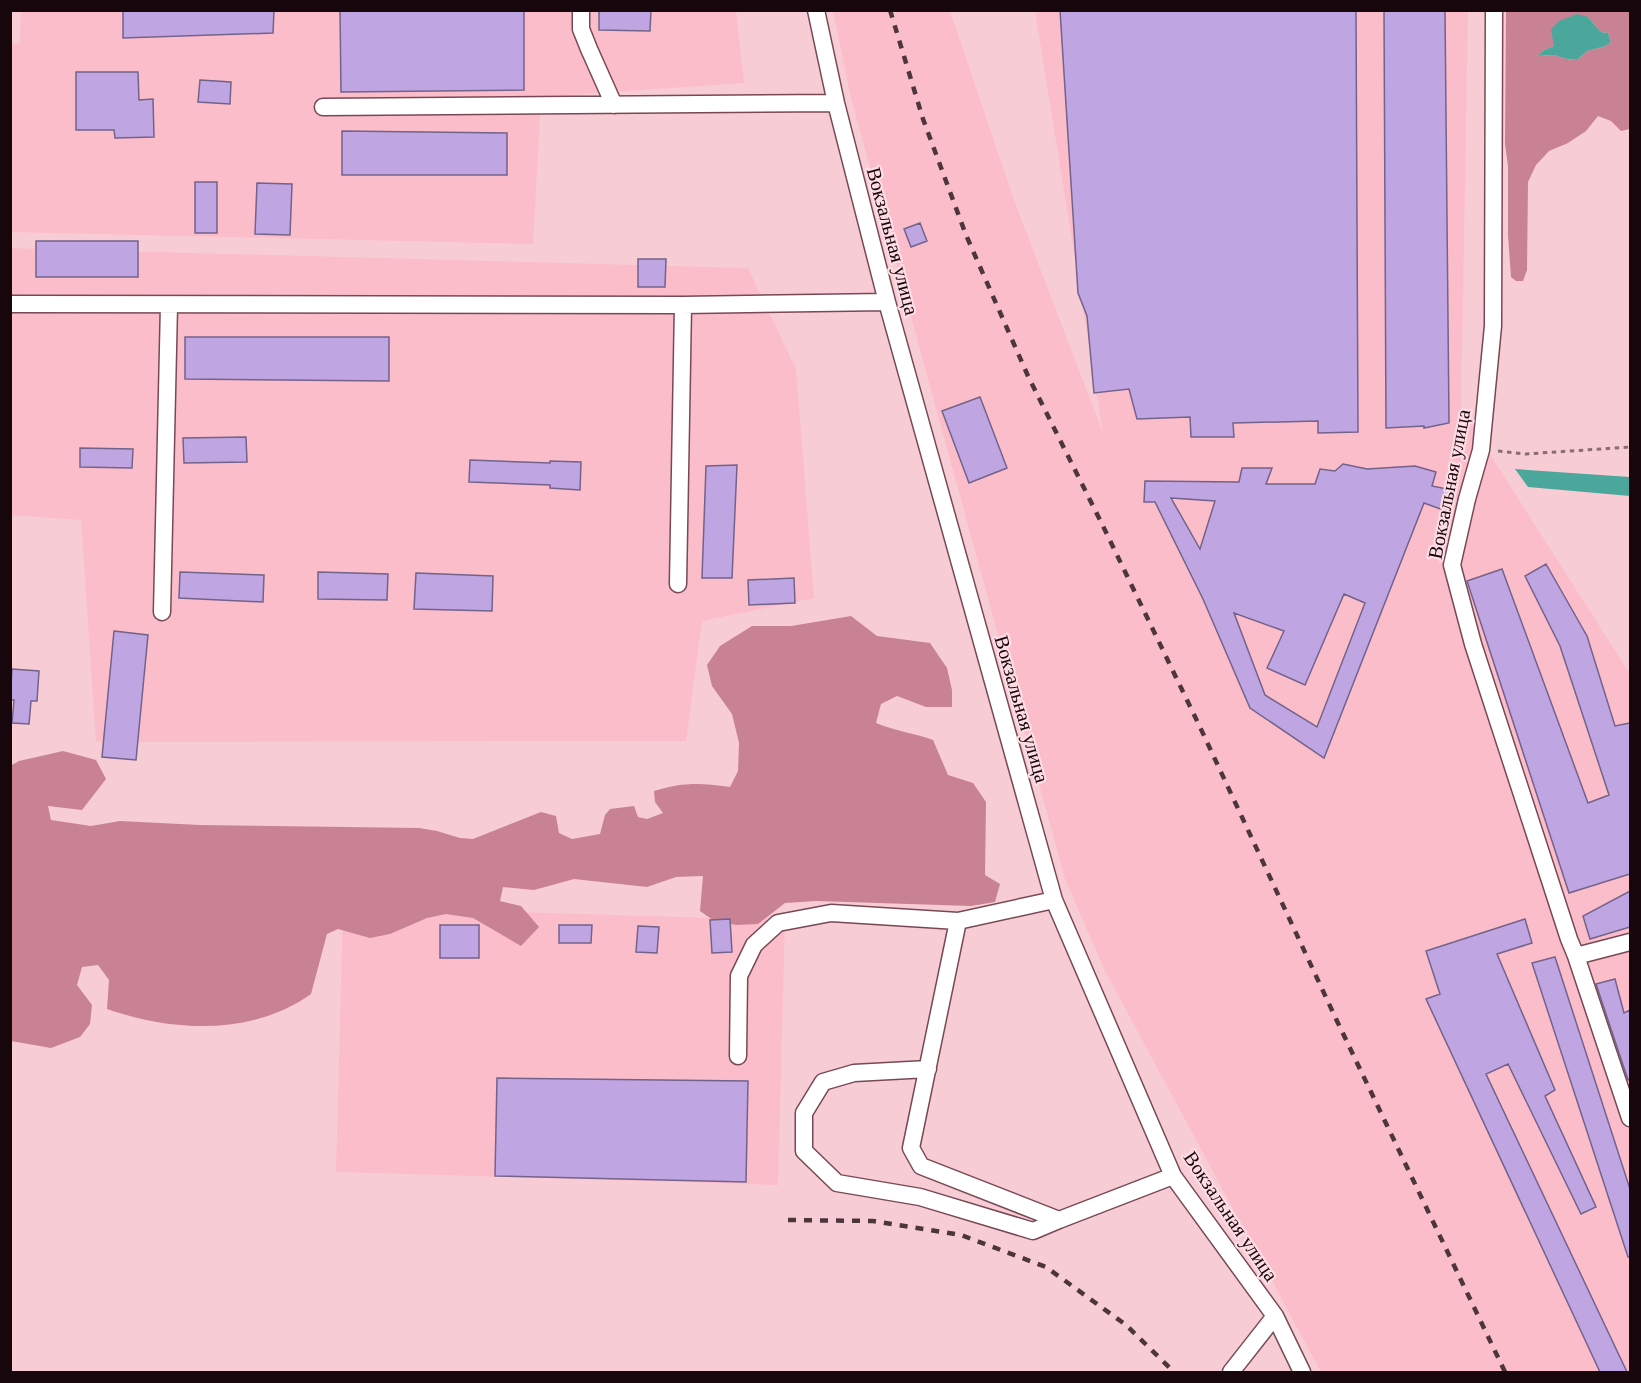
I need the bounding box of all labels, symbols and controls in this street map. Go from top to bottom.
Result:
street label: Вокзальная улица [862,165,923,318]
street label: Вокзальная улица [1424,407,1475,561]
street label: Вокзальная улица [990,633,1054,785]
street label: Вокзальная улица [1179,1147,1283,1286]

